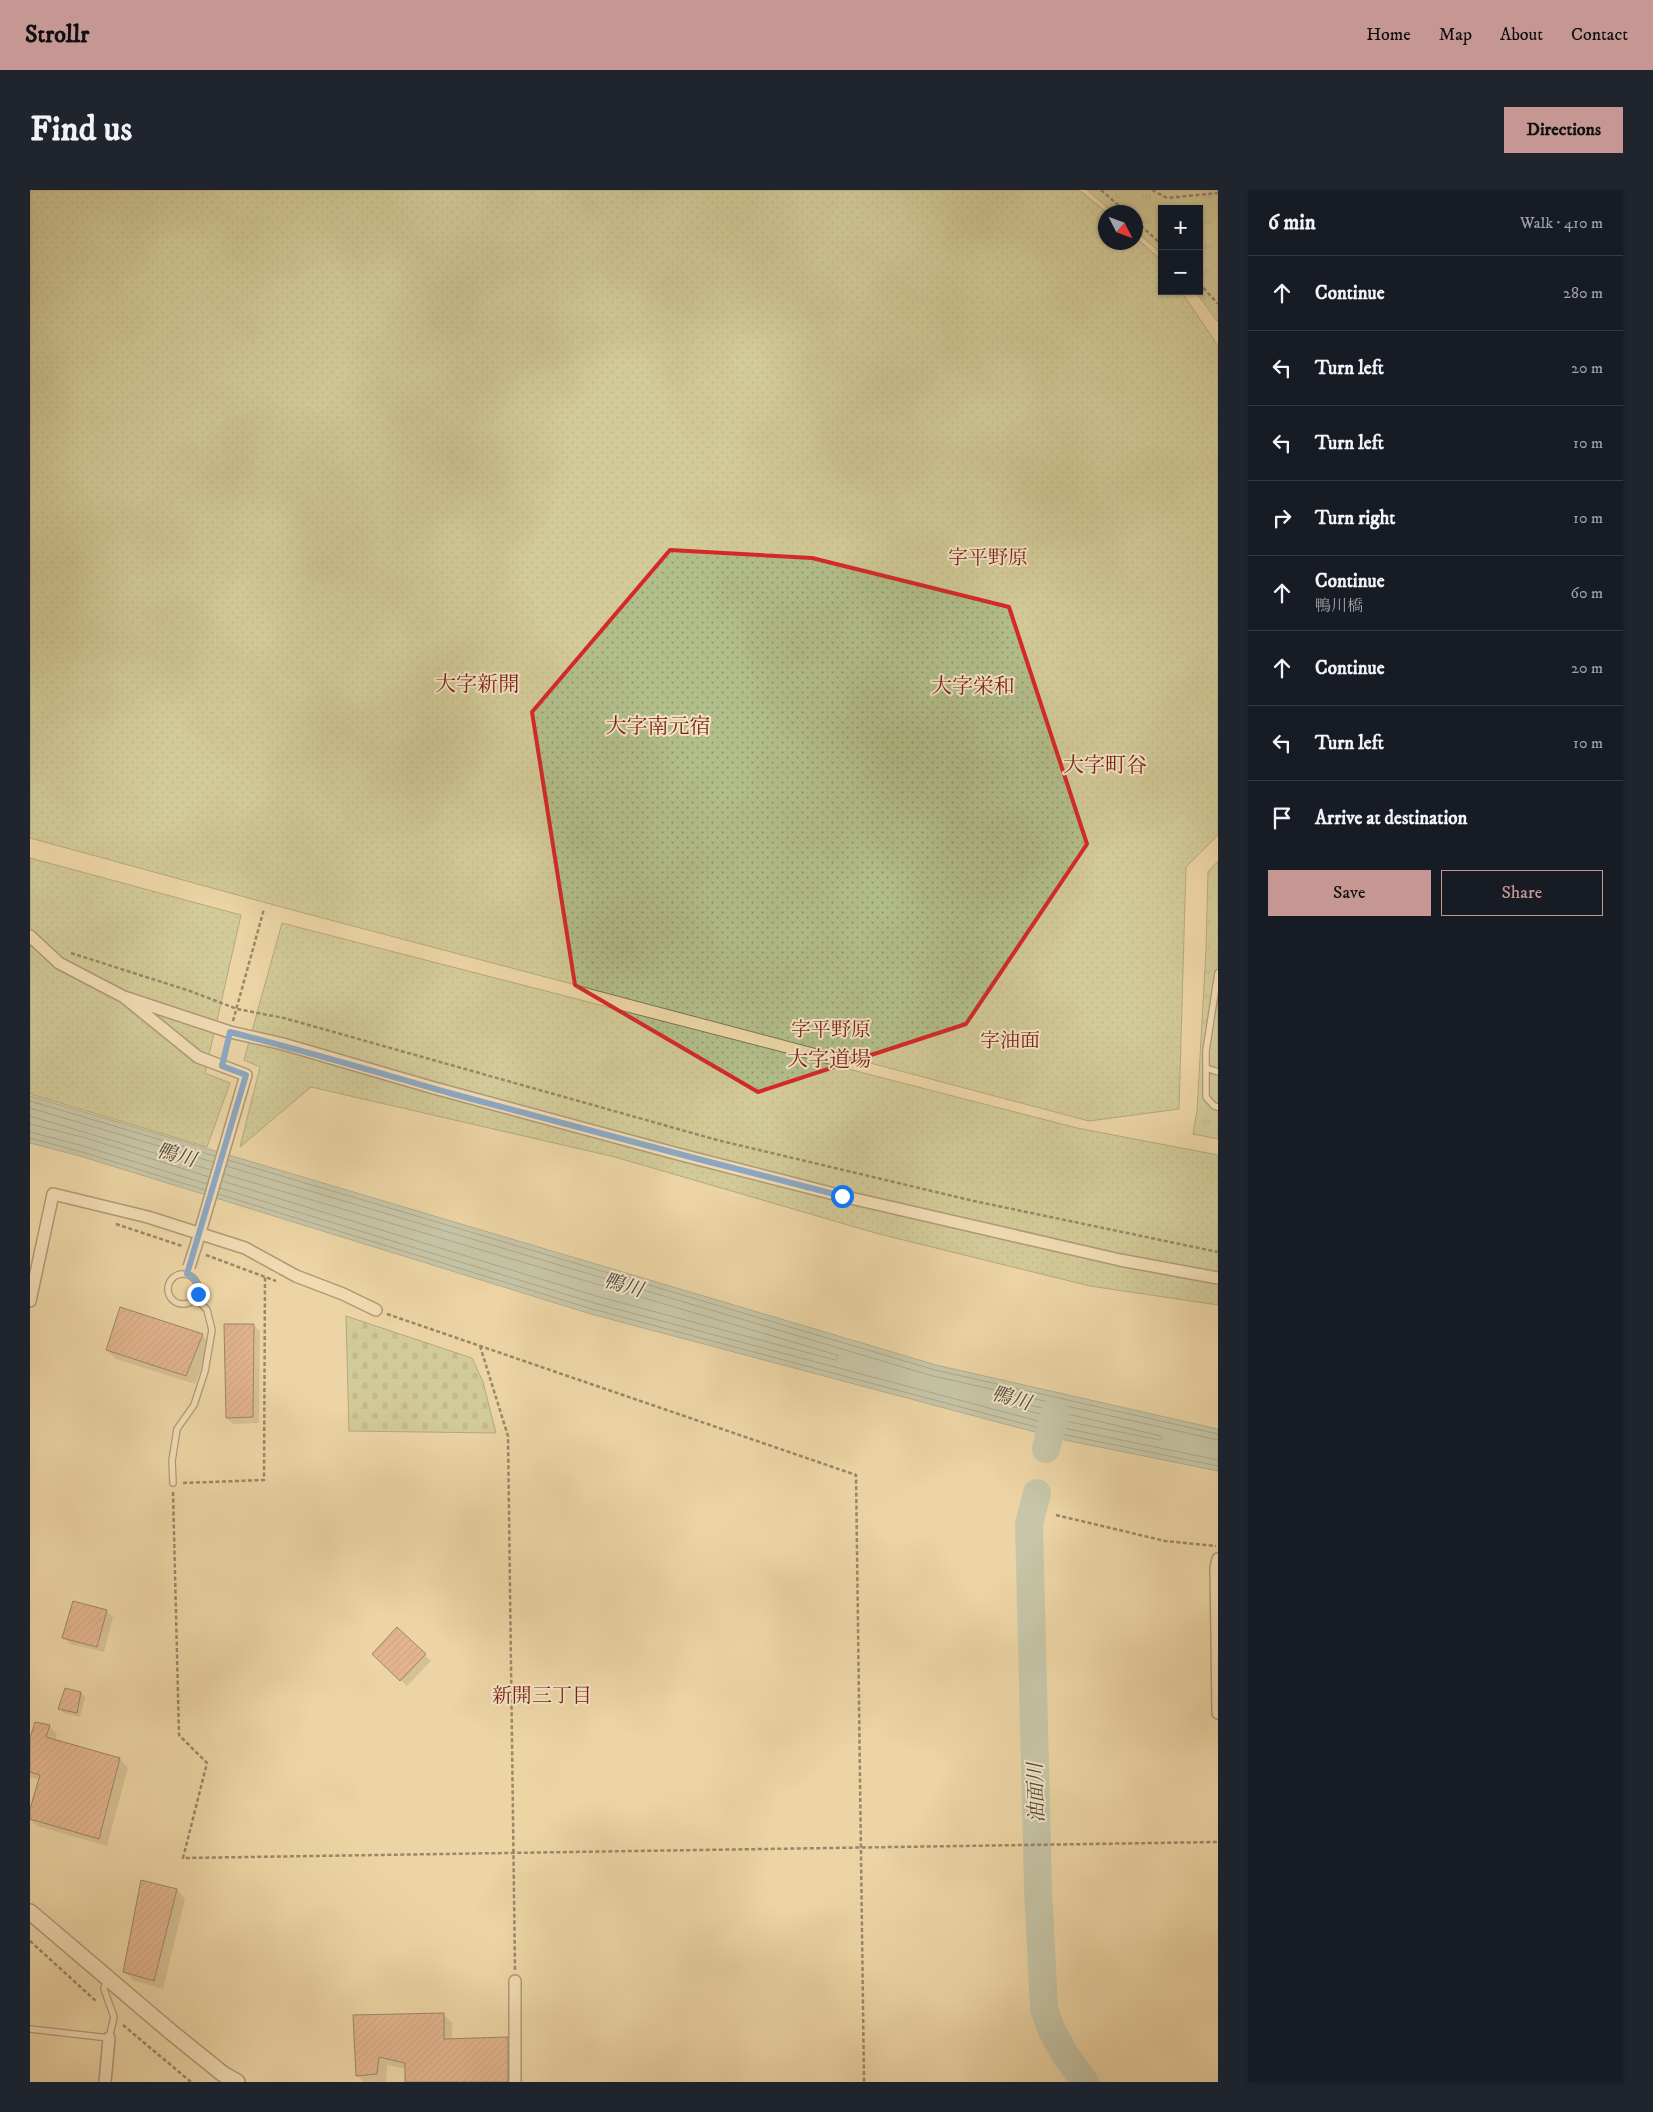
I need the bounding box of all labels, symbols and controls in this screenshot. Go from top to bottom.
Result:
text: Strollr [25,20,89,50]
text: Home [1366,24,1411,46]
text: Map [1439,24,1472,46]
text: About [1500,24,1543,46]
text: Contact [1571,24,1628,46]
button: Directions [1504,107,1623,153]
text: Find us [30,108,132,152]
north arrow [1098,205,1143,250]
map controls [1158,205,1203,295]
button: + [1158,205,1203,250]
text: 6 min [1268,210,1316,236]
text: Walk · 410 m [1520,213,1603,233]
button: − [1158,250,1203,295]
icon: ahead [1268,279,1296,307]
text: Continue [1315,282,1385,305]
text: 280 m [1563,283,1603,303]
icon: left [1268,354,1296,382]
text: Turn left [1315,357,1384,380]
text: 20 m [1571,358,1603,378]
icon: left [1268,429,1296,457]
text: Turn left [1315,432,1384,455]
text: 10 m [1573,433,1603,453]
icon: right [1268,504,1296,532]
text: Turn right [1315,507,1395,530]
text: 10 m [1573,508,1603,528]
district label: 字平野原 [948,546,1028,571]
text: Continue [1315,570,1385,593]
icon: ahead [1268,579,1296,607]
text: 60 m [1571,583,1603,603]
text: 鴨川橋 [1315,596,1363,616]
icon: ahead [1268,654,1296,682]
text: Continue [1315,657,1385,680]
text: 20 m [1571,658,1603,678]
district label: 大字新開 [435,672,519,698]
district label: 大字栄和 [931,674,1015,700]
district label: 大字南元宿 [606,714,711,740]
icon: left [1268,729,1296,757]
text: Turn left [1315,732,1384,755]
text: 10 m [1573,733,1603,753]
district label: 大字町谷 [1063,753,1147,779]
icon: arrive [1268,804,1296,832]
text: Arrive at destination [1315,807,1467,830]
button: Save [1268,870,1431,916]
button: Share [1441,870,1603,916]
district label: 字平野原 [791,1018,871,1043]
district label: 字油面 [980,1029,1040,1054]
district label: 大字道場 [787,1047,871,1073]
water label: 鴨川 [153,1138,201,1174]
route start [831,1185,854,1208]
water label: 鴨川 [600,1268,648,1304]
route end [187,1283,210,1306]
water label: 鴨川 [988,1381,1036,1417]
district label: 新開三丁目 [492,1684,592,1709]
water label: 油面川 [1023,1761,1051,1823]

